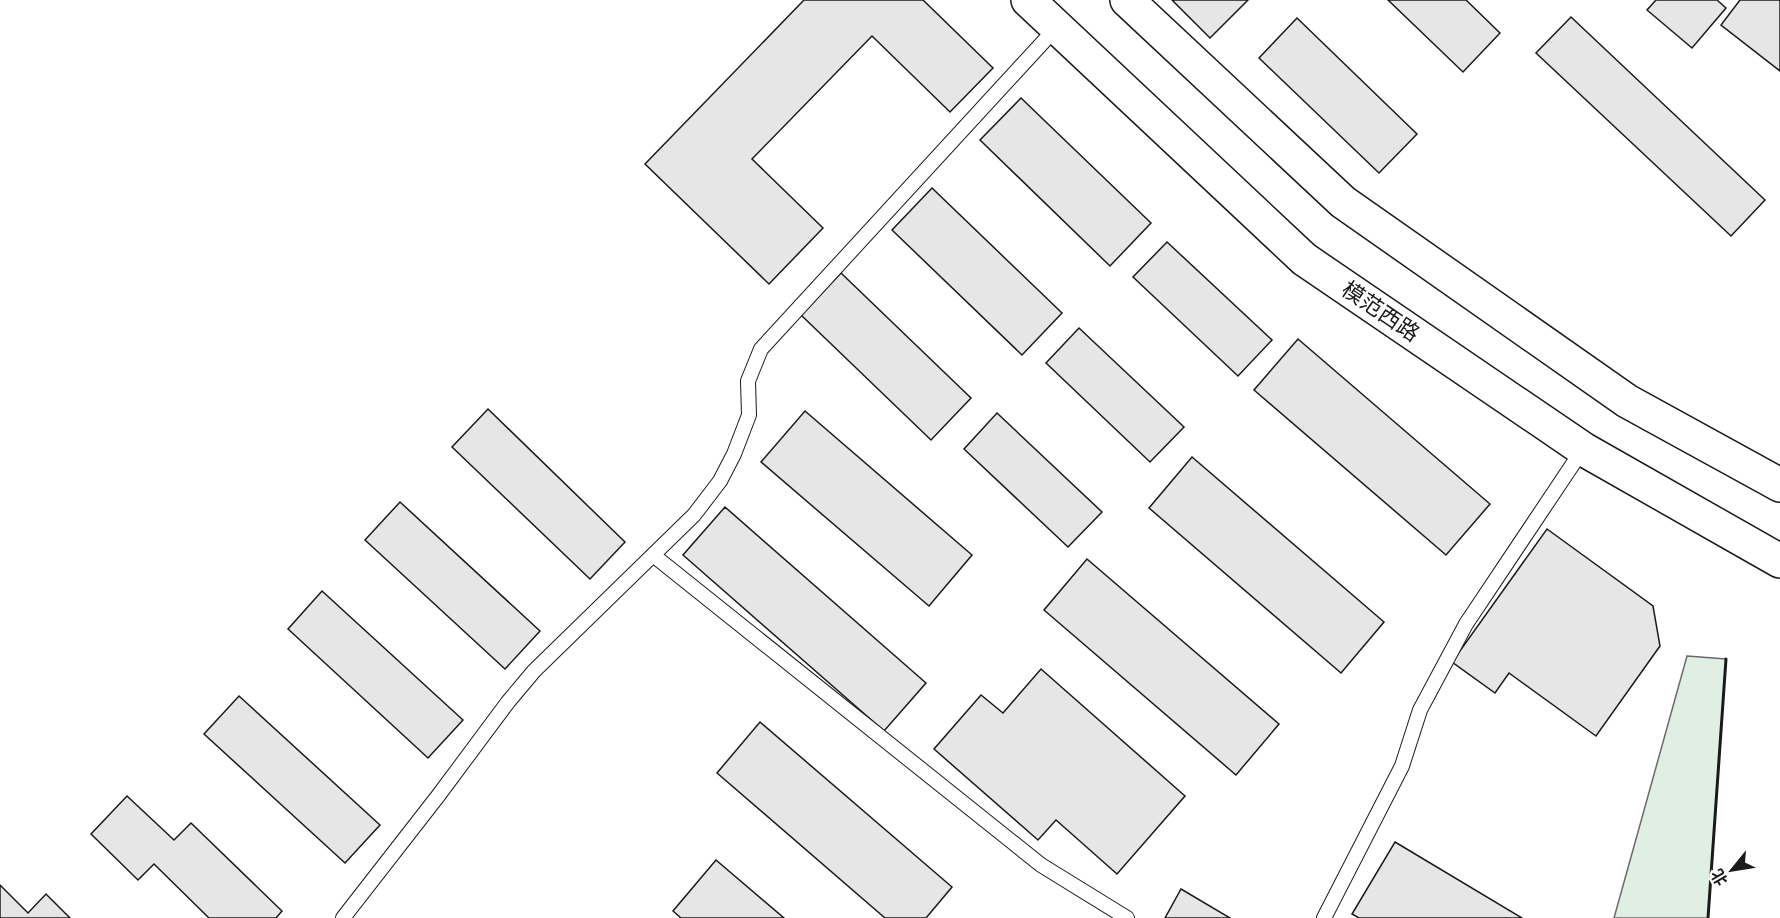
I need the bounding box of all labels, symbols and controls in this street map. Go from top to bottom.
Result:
street label: 模范西路 [1337,275,1425,347]
north arrow [1702,840,1762,900]
text: 北 [1706,865,1733,889]

